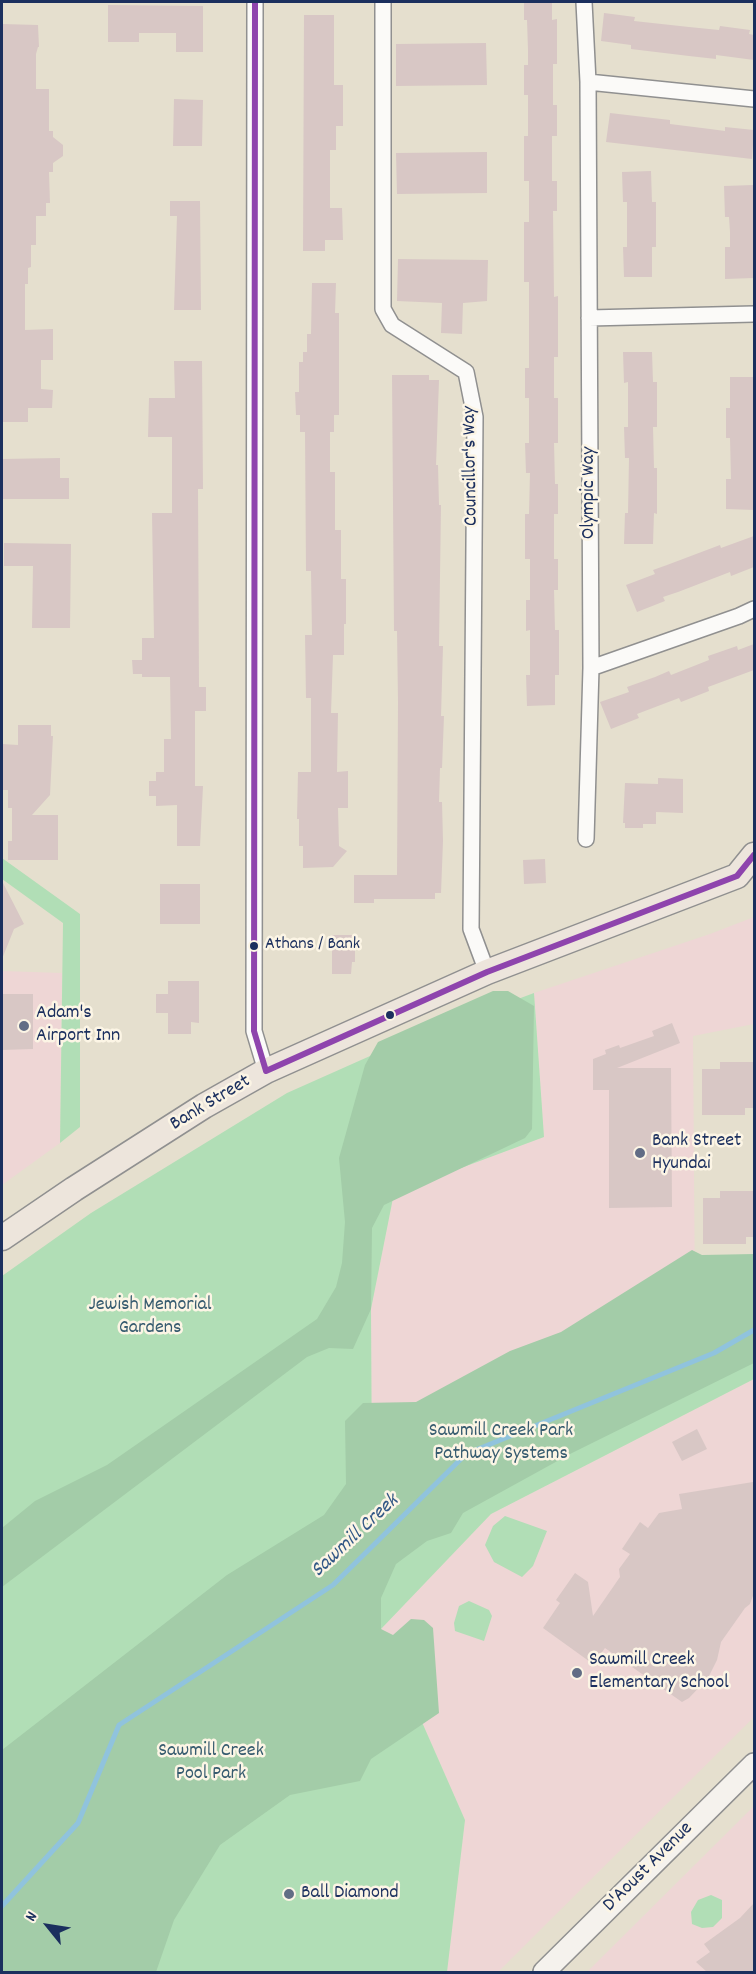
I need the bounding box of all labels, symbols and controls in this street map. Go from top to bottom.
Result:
street label: Councillor's Way [459,406,485,526]
street label: Olympic Way [578,447,602,539]
place label: Athans / Bank [265,935,360,957]
marker: Athans / Bank [248,940,260,952]
place label: Adam's Airport Inn [36,1002,120,1049]
unlabelled marker [384,1009,396,1021]
marker: Adam's Airport Inn [17,1019,31,1033]
street label: Bank Street [166,1071,256,1137]
place label: Bank Street Hyundai [652,1130,741,1177]
marker: Bank Street Hyundai [633,1146,647,1160]
park label: Jewish Memorial Gardens [88,1294,212,1341]
park label: Sawmill Creek Park Pathway Systems [429,1420,573,1467]
water label: Sawmill Creek [307,1490,405,1584]
place label: Sawmill Creek Elementary School [589,1649,729,1696]
marker: Sawmill Creek Elementary School [570,1666,584,1680]
park label: Sawmill Creek Pool Park [158,1740,264,1787]
street label: D'Aoust Avenue [599,1818,699,1918]
place label: Ball Diamond [301,1882,399,1906]
marker: Ball Diamond [282,1887,296,1901]
north arrow [18,1896,78,1956]
text: N [20,1908,44,1926]

